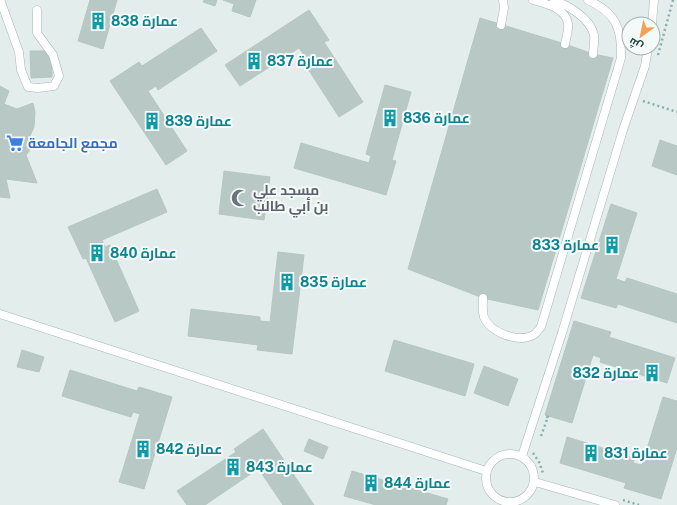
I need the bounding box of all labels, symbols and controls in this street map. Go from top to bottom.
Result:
building icon: عمارة 838 [88,11,108,31]
place label: عمارة 838 [111,13,178,29]
north arrow [621,16,661,56]
text: ش [626,35,645,53]
building icon: عمارة 837 [244,51,264,71]
place label: عمارة 837 [267,53,333,69]
building icon: عمارة 836 [380,108,400,128]
place label: عمارة 836 [403,110,470,126]
building icon: عمارة 839 [142,111,162,131]
place label: عمارة 839 [165,113,232,129]
supermarket icon: مجمع الجامعة [5,133,25,153]
place label: مجمع الجامعة [28,135,118,153]
place label: مسجد علي بن أبي طالب [253,182,328,218]
mosque icon: مسجد علي بن أبي طالب [230,188,250,208]
building icon: عمارة 833 [602,235,622,255]
place label: عمارة 833 [532,237,599,253]
building icon: عمارة 840 [87,243,107,263]
place label: عمارة 840 [110,245,177,261]
building icon: عمارة 835 [277,272,297,292]
place label: عمارة 835 [300,274,367,290]
building icon: عمارة 832 [642,363,662,383]
place label: عمارة 832 [572,365,639,381]
building icon: عمارة 842 [133,439,153,459]
place label: عمارة 842 [156,441,222,457]
building icon: عمارة 831 [581,443,601,463]
place label: عمارة 831 [604,445,668,461]
building icon: عمارة 843 [223,457,243,477]
place label: عمارة 843 [246,459,313,475]
building icon: عمارة 844 [361,473,381,493]
place label: عمارة 844 [384,475,451,491]

